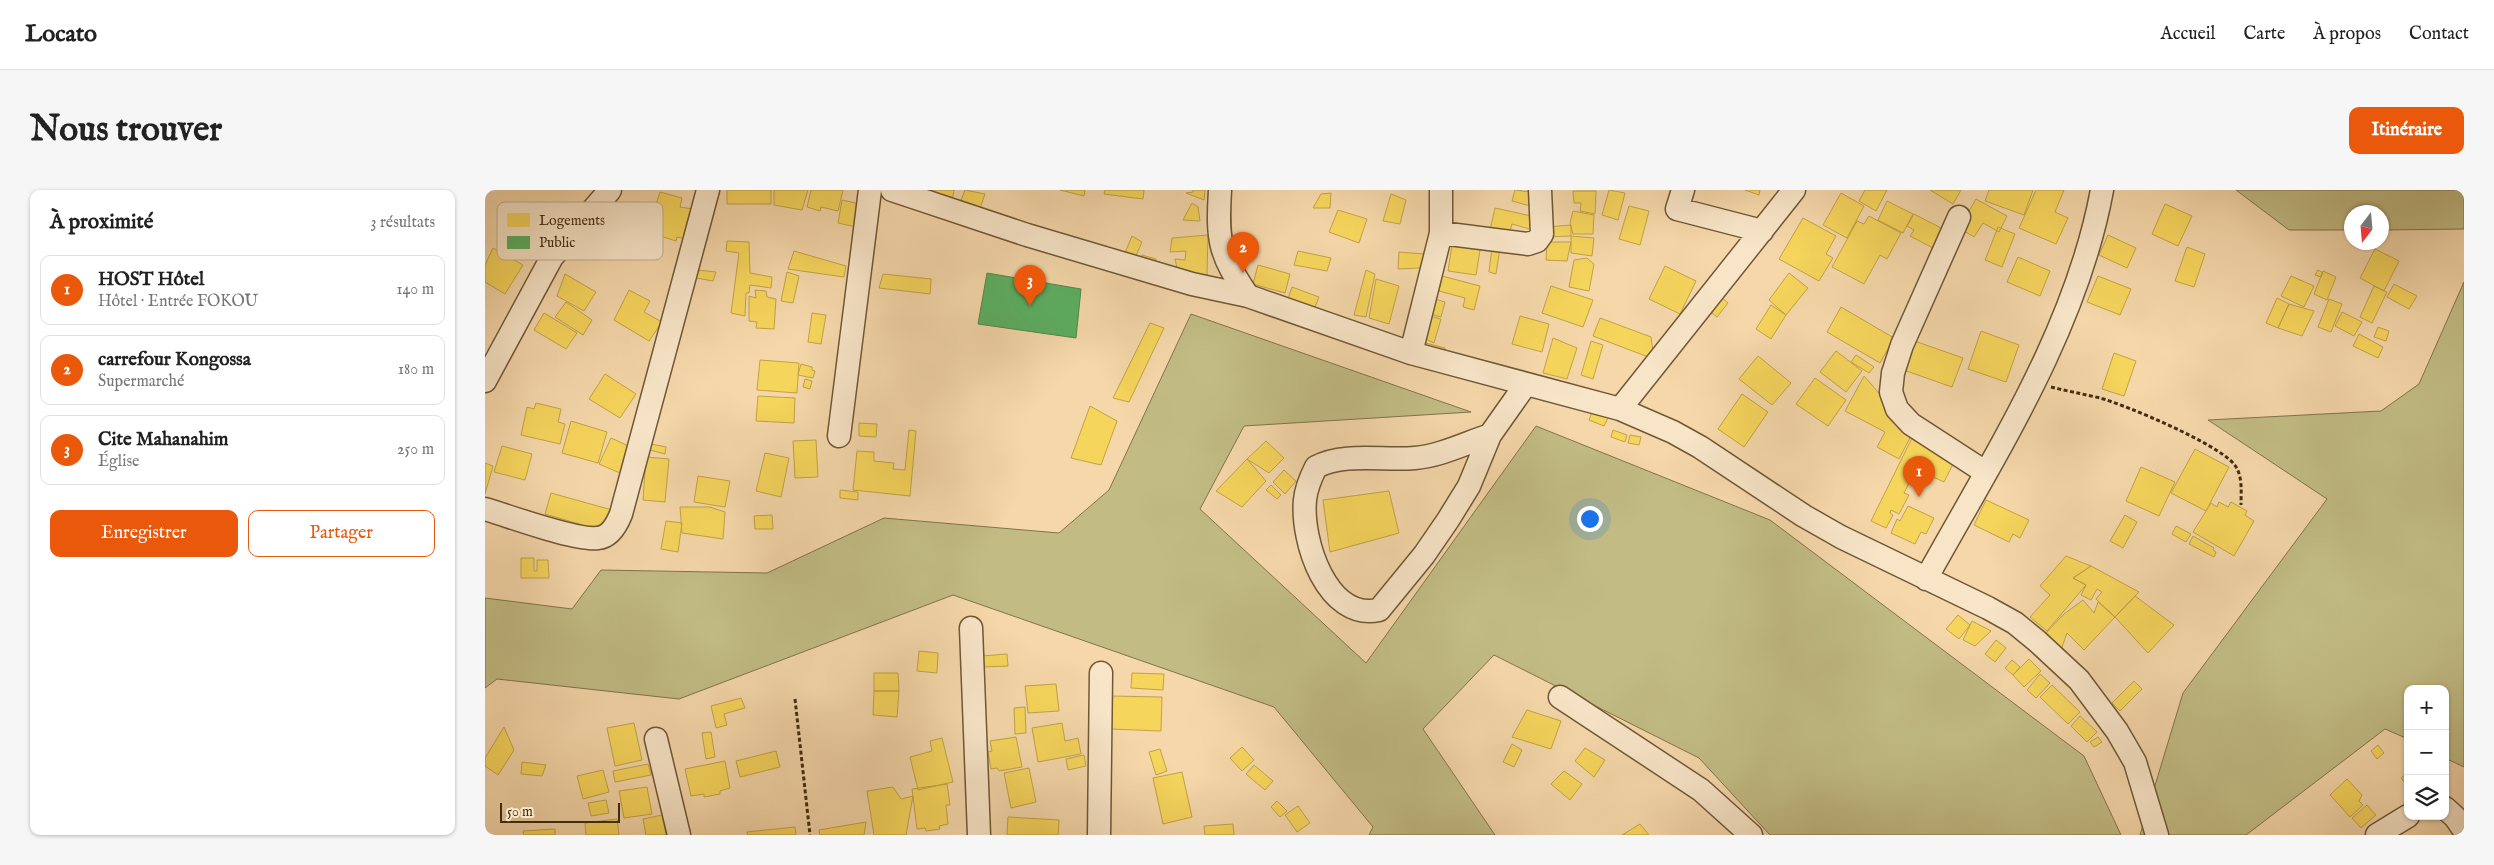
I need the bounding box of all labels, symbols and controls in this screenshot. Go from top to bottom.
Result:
text: Locato [25,19,97,50]
text: Accueil [2161,23,2216,46]
text: Carte [2244,23,2285,46]
text: À propos [2313,23,2381,46]
text: Contact [2409,23,2469,46]
button: Itinéraire [2349,107,2464,154]
text: Nous trouver [30,108,222,153]
legend [497,202,663,260]
north arrow [2344,205,2389,250]
text: À proximité [50,209,153,236]
text: Logements [539,212,605,230]
text: 3 résultats [370,213,435,233]
pin: 2 [1227,232,1259,273]
text: Public [539,234,575,252]
pin: 3 [1014,265,1046,306]
text: HOST Hôtel [98,268,204,292]
text: 1 [64,280,70,300]
text: 140 m [396,280,434,300]
text: Hôtel · Entrée FOKOU [98,292,258,312]
text: carrefour Kongossa [98,348,251,372]
text: 2 [63,360,71,380]
text: 180 m [398,360,434,380]
text: Supermarché [98,372,184,392]
text: Cite Mahanahim [98,428,229,452]
text: 3 [64,440,70,460]
text: 250 m [397,440,434,460]
text: Église [98,452,139,472]
pin: 1 [1903,456,1935,497]
your location [1577,506,1603,532]
button: Enregistrer [50,510,238,557]
button: Partager [248,510,435,557]
map controls [2404,685,2449,820]
button: + [2404,685,2449,730]
button: − [2404,730,2449,775]
button: layers [2404,775,2449,820]
scale bar [500,800,620,823]
text: 50 m [507,803,533,821]

